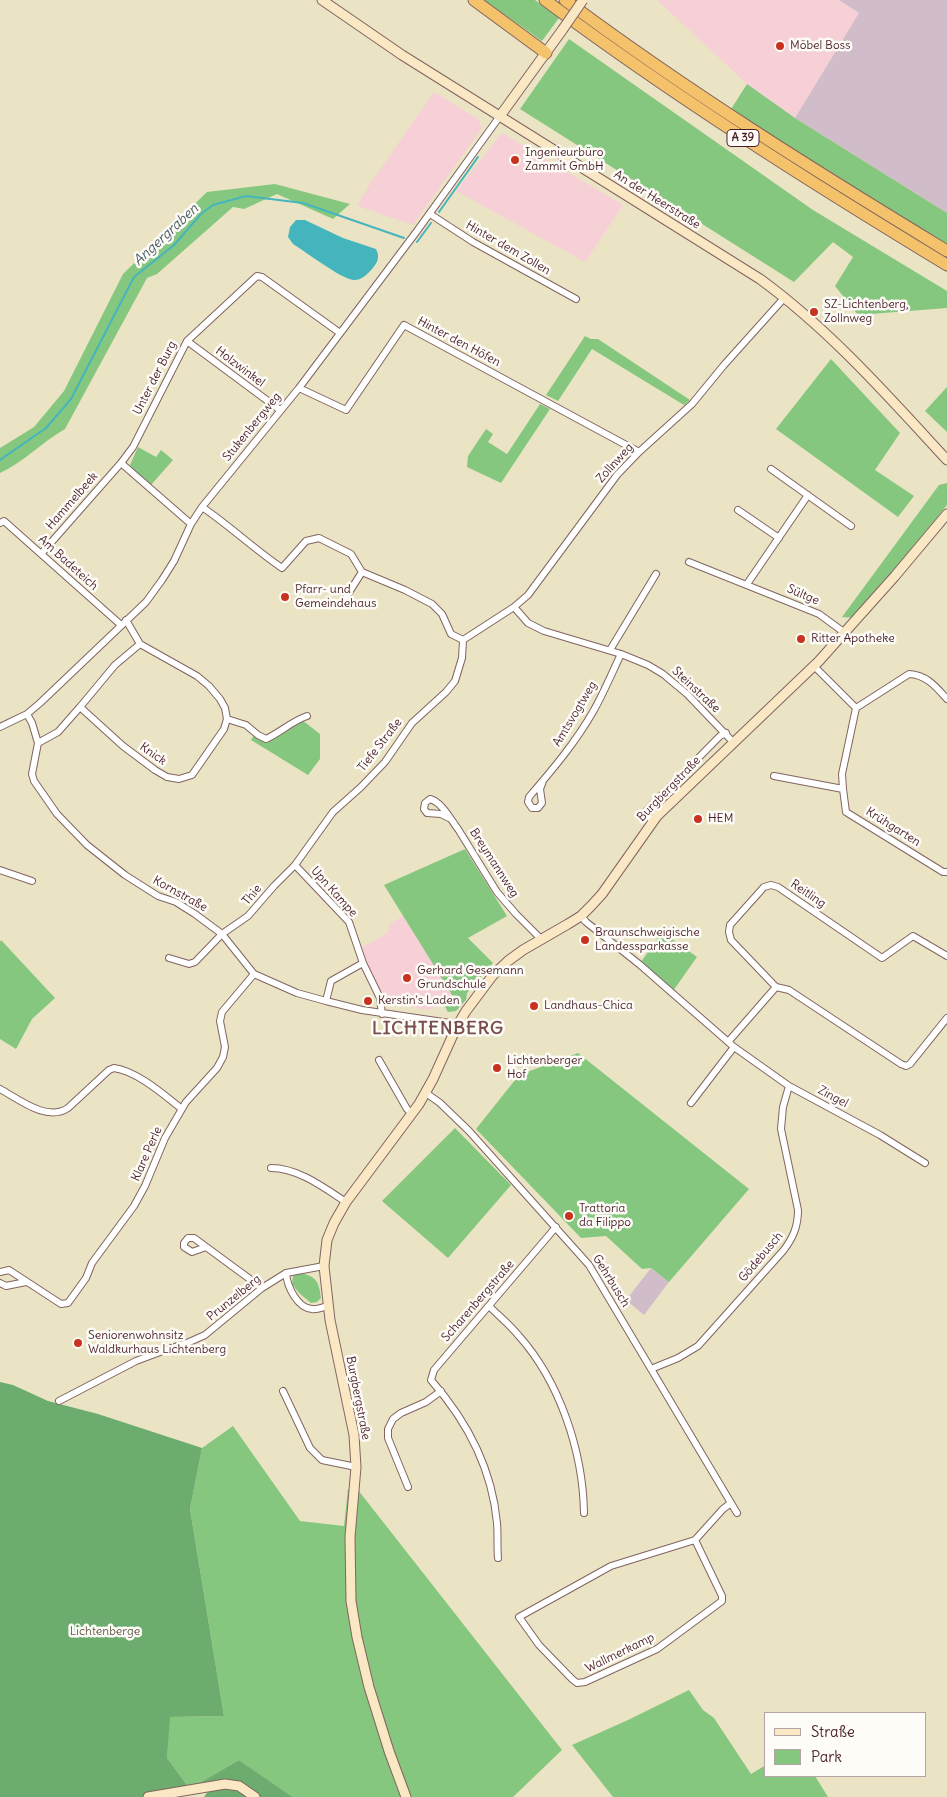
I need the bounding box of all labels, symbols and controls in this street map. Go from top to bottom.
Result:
place label: Möbel Boss [790,39,851,53]
marker: Möbel Boss [774,40,786,52]
road number: A 39 [727,130,759,146]
place label: Ingenieurbüro Zammit GmbH [525,146,604,174]
marker: Ingenieurbüro Zammit GmbH [509,154,521,166]
street label: An der Heerstraße [611,168,703,232]
water label: Angergraben [130,201,202,269]
street label: Hinter dem Zollen [463,218,553,278]
place label: SZ-Lichtenberg, Zollnweg [824,298,909,326]
marker: SZ-Lichtenberg, Zollnweg [808,306,820,318]
street label: Hinter den Höfen [415,314,503,370]
street label: Unter der Burg [130,339,180,417]
street label: Holzwinkel [212,344,268,390]
street label: Stukenbergweg [220,390,284,464]
street label: Zollnweg [594,440,636,486]
street label: Hammelbeek [43,469,101,533]
street label: Am Badeteich [35,532,101,594]
street label: Sültge [785,582,821,608]
place label: Pfarr- und Gemeindehaus [295,583,376,611]
marker: Pfarr- und Gemeindehaus [279,591,291,603]
place label: Ritter Apotheke [811,632,895,646]
marker: Ritter Apotheke [795,633,807,645]
street label: Steinstraße [669,664,723,716]
street label: Amtsvogtweg [550,679,600,749]
street label: Tiefe Straße [355,716,405,774]
street label: Knick [137,740,169,768]
street label: Burgbergstraße [634,753,704,825]
street label: Krühgarten [863,804,923,850]
place label: HEM [708,812,733,826]
marker: HEM [692,813,704,825]
street label: Breymannweg [466,826,522,900]
street label: Upn Kampe [308,864,360,920]
street label: Kornstraße [150,873,210,915]
street label: Reitling [788,877,828,911]
street label: Thie [239,882,265,908]
place label: Braunschweigische Landessparkasse [595,926,700,954]
marker: Braunschweigische Landessparkasse [579,934,591,946]
place label: Gerhard Gesemann Grundschule [417,964,524,992]
marker: Gerhard Gesemann Grundschule [401,972,413,984]
place label: Kerstin's Laden [378,994,460,1008]
marker: Kerstin's Laden [362,995,374,1007]
place label: Landhaus-Chica [544,999,633,1013]
marker: Landhaus-Chica [528,1000,540,1012]
district label: LICHTENBERG [371,1018,505,1040]
place label: Lichtenberger Hof [507,1054,582,1082]
marker: Lichtenberger Hof [491,1062,503,1074]
street label: Zingel [815,1083,851,1111]
street label: Klare Perle [129,1125,165,1183]
place label: Trattoria da Filippo [579,1202,631,1230]
marker: Trattoria da Filippo [563,1210,575,1222]
street label: Gödebusch [736,1229,786,1285]
street label: Gehrbusch [589,1252,633,1310]
street label: Scharenbergstraße [439,1257,517,1345]
street label: Prunzelberg [204,1272,264,1324]
place label: Seniorenwohnsitz Waldkurhaus Lichtenberg [88,1329,226,1357]
marker: Seniorenwohnsitz Waldkurhaus Lichtenberg [72,1337,84,1349]
street label: Burgbergstraße [343,1355,373,1441]
park label: Lichtenberge [70,1625,140,1639]
street label: Wallmerkamp [583,1630,657,1676]
legend [764,1712,927,1777]
text: Straße [811,1722,855,1741]
text: Park [811,1747,842,1766]

